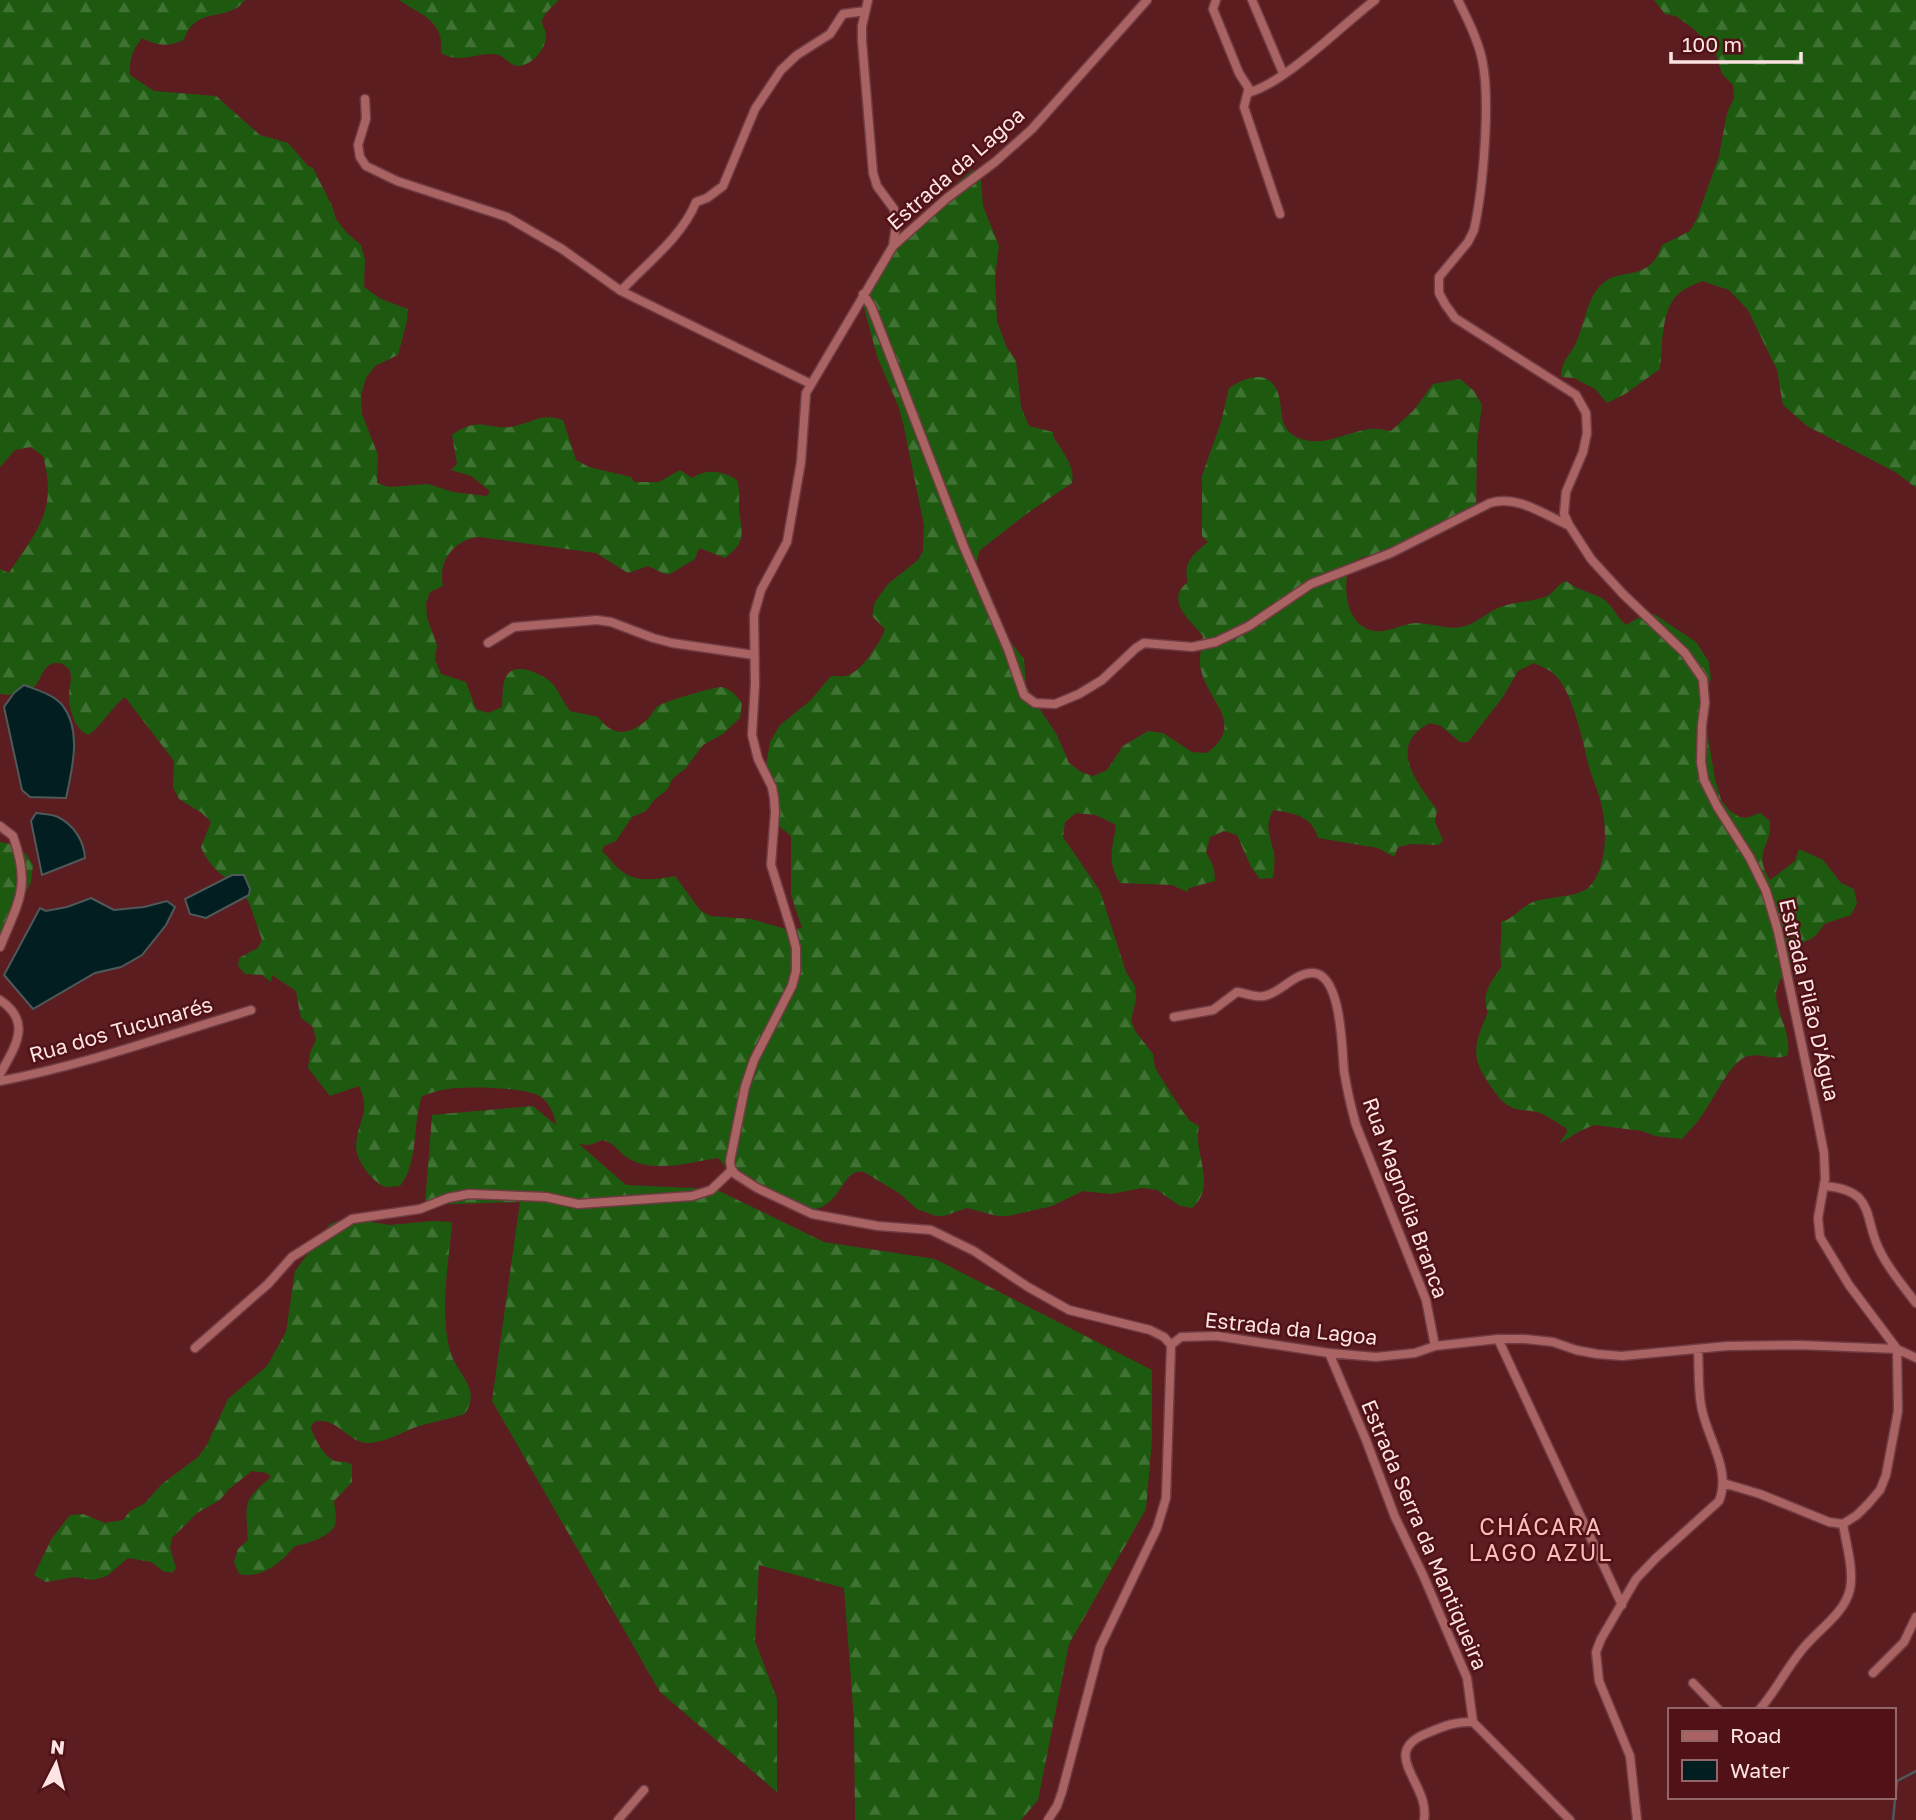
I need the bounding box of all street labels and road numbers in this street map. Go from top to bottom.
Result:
street label: Estrada da Lagoa [881,101,1029,235]
street label: Estrada Pilão D'Água [1774,896,1846,1104]
street label: Rua dos Tucunarés [26,990,215,1068]
street label: Rua Magnólia Branca [1358,1094,1454,1302]
street label: Estrada da Lagoa [1203,1306,1379,1350]
street label: Estrada Serra da Mantiqueira [1356,1396,1494,1674]

